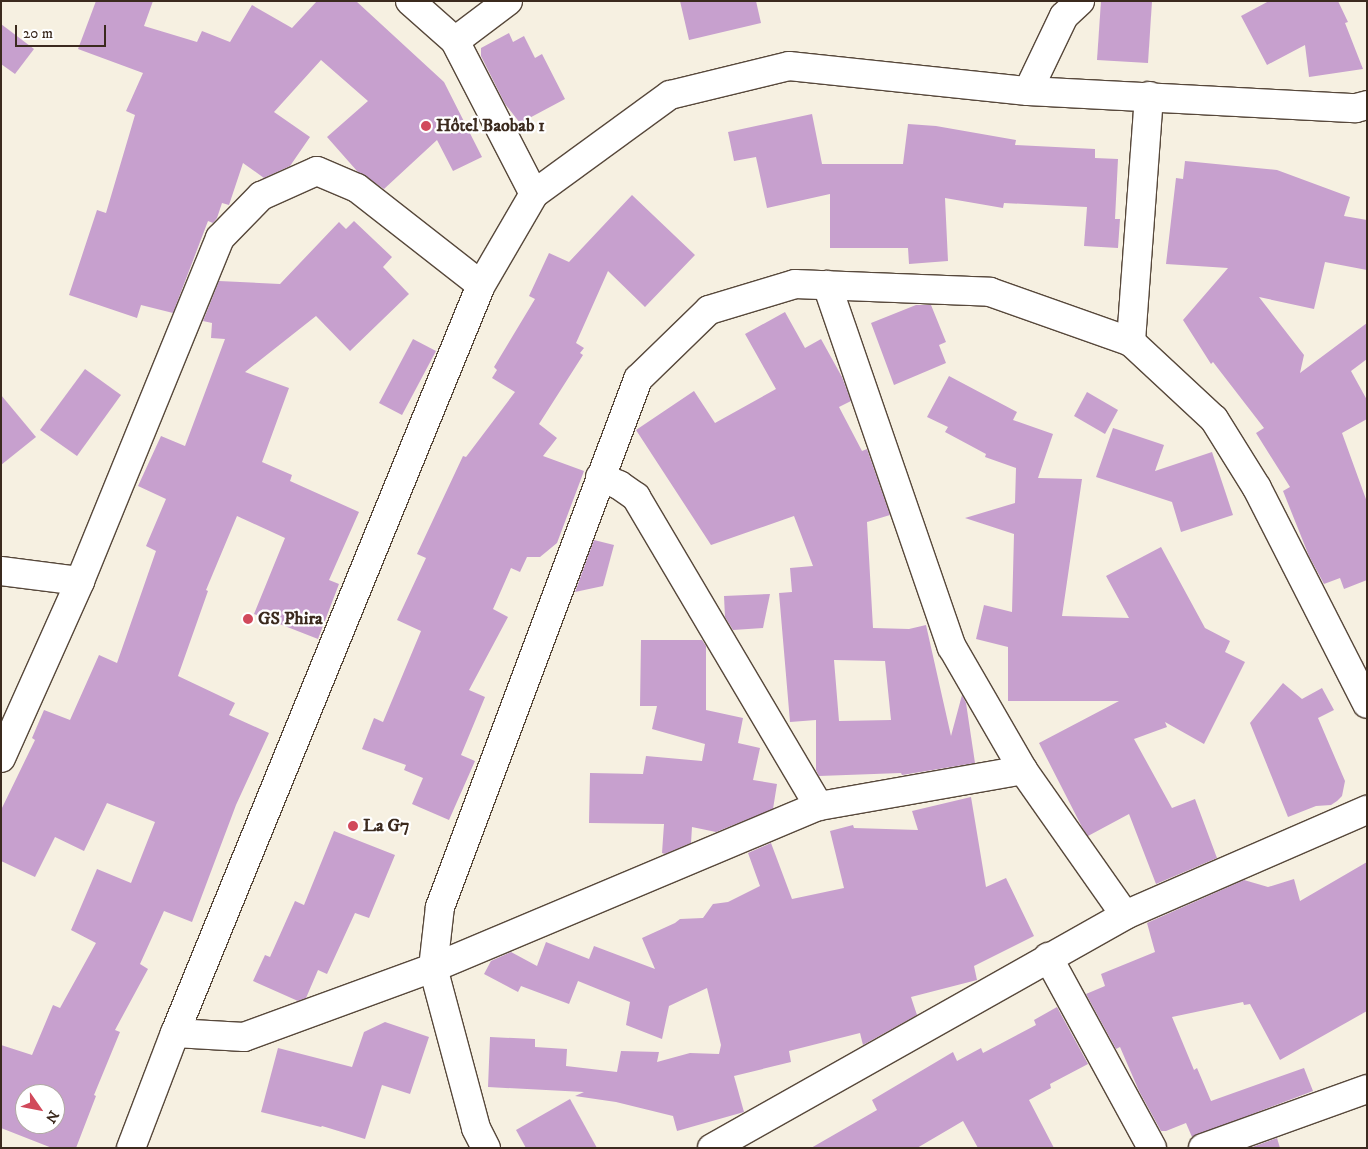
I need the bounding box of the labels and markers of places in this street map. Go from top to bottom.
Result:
place label: Hôtel Baobab 1 [436,115,545,137]
marker: Hôtel Baobab 1 [420,120,432,132]
place label: GS Phira [258,608,323,630]
marker: GS Phira [242,613,254,625]
place label: La G7 [363,815,410,837]
marker: La G7 [347,820,359,832]

